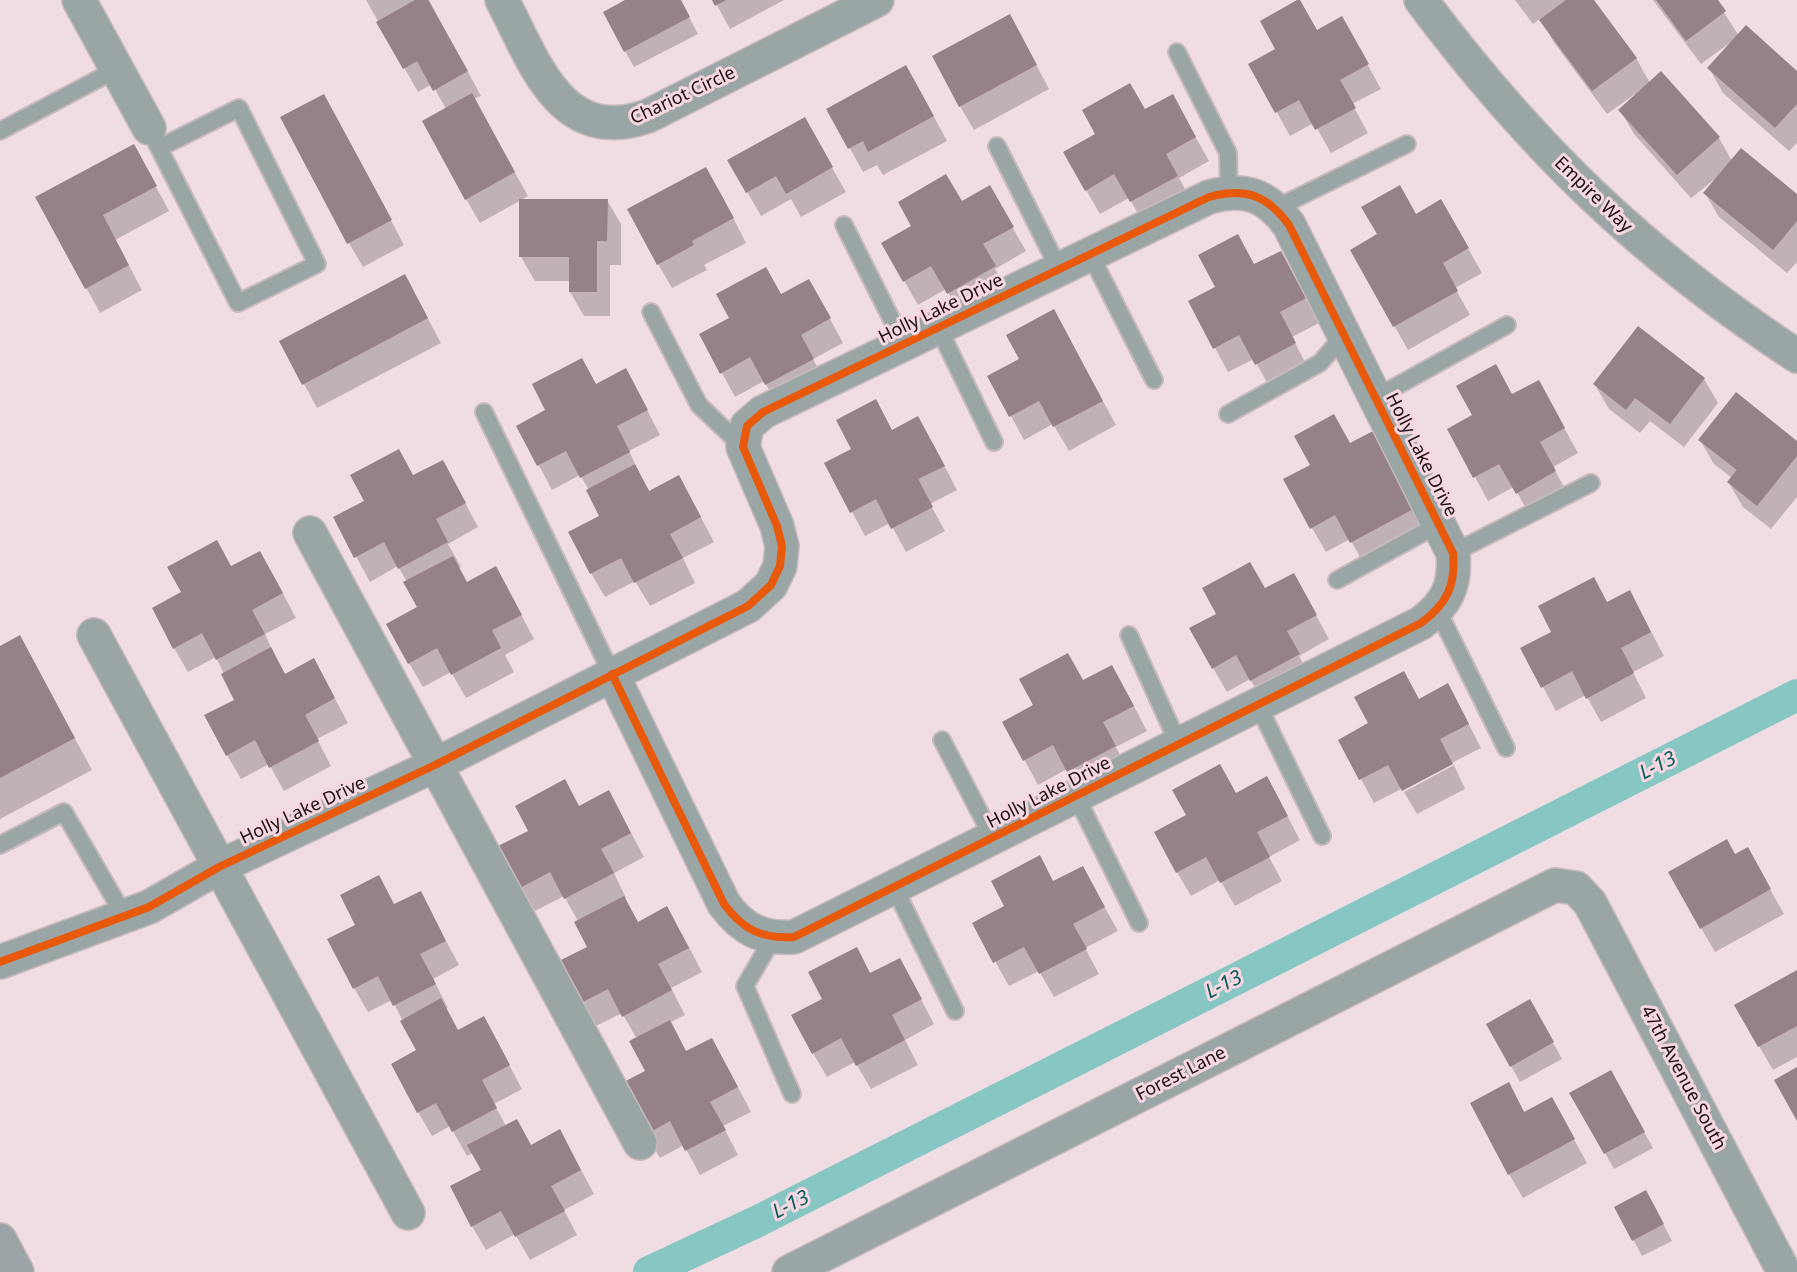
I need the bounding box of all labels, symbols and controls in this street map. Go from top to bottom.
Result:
street label: Chariot Circle [627,62,739,130]
street label: Empire Way [1549,152,1637,238]
street label: Holly Lake Drive [875,270,1007,348]
street label: Holly Lake Drive [1381,390,1461,520]
water label: L-13 [1636,747,1680,785]
street label: Holly Lake Drive [984,753,1114,833]
street label: Holly Lake Drive [237,773,369,849]
water label: L-13 [1202,966,1246,1004]
street label: 47th Avenue South [1636,1002,1730,1154]
street label: Forest Lane [1132,1042,1230,1106]
water label: L-13 [769,1186,813,1224]

